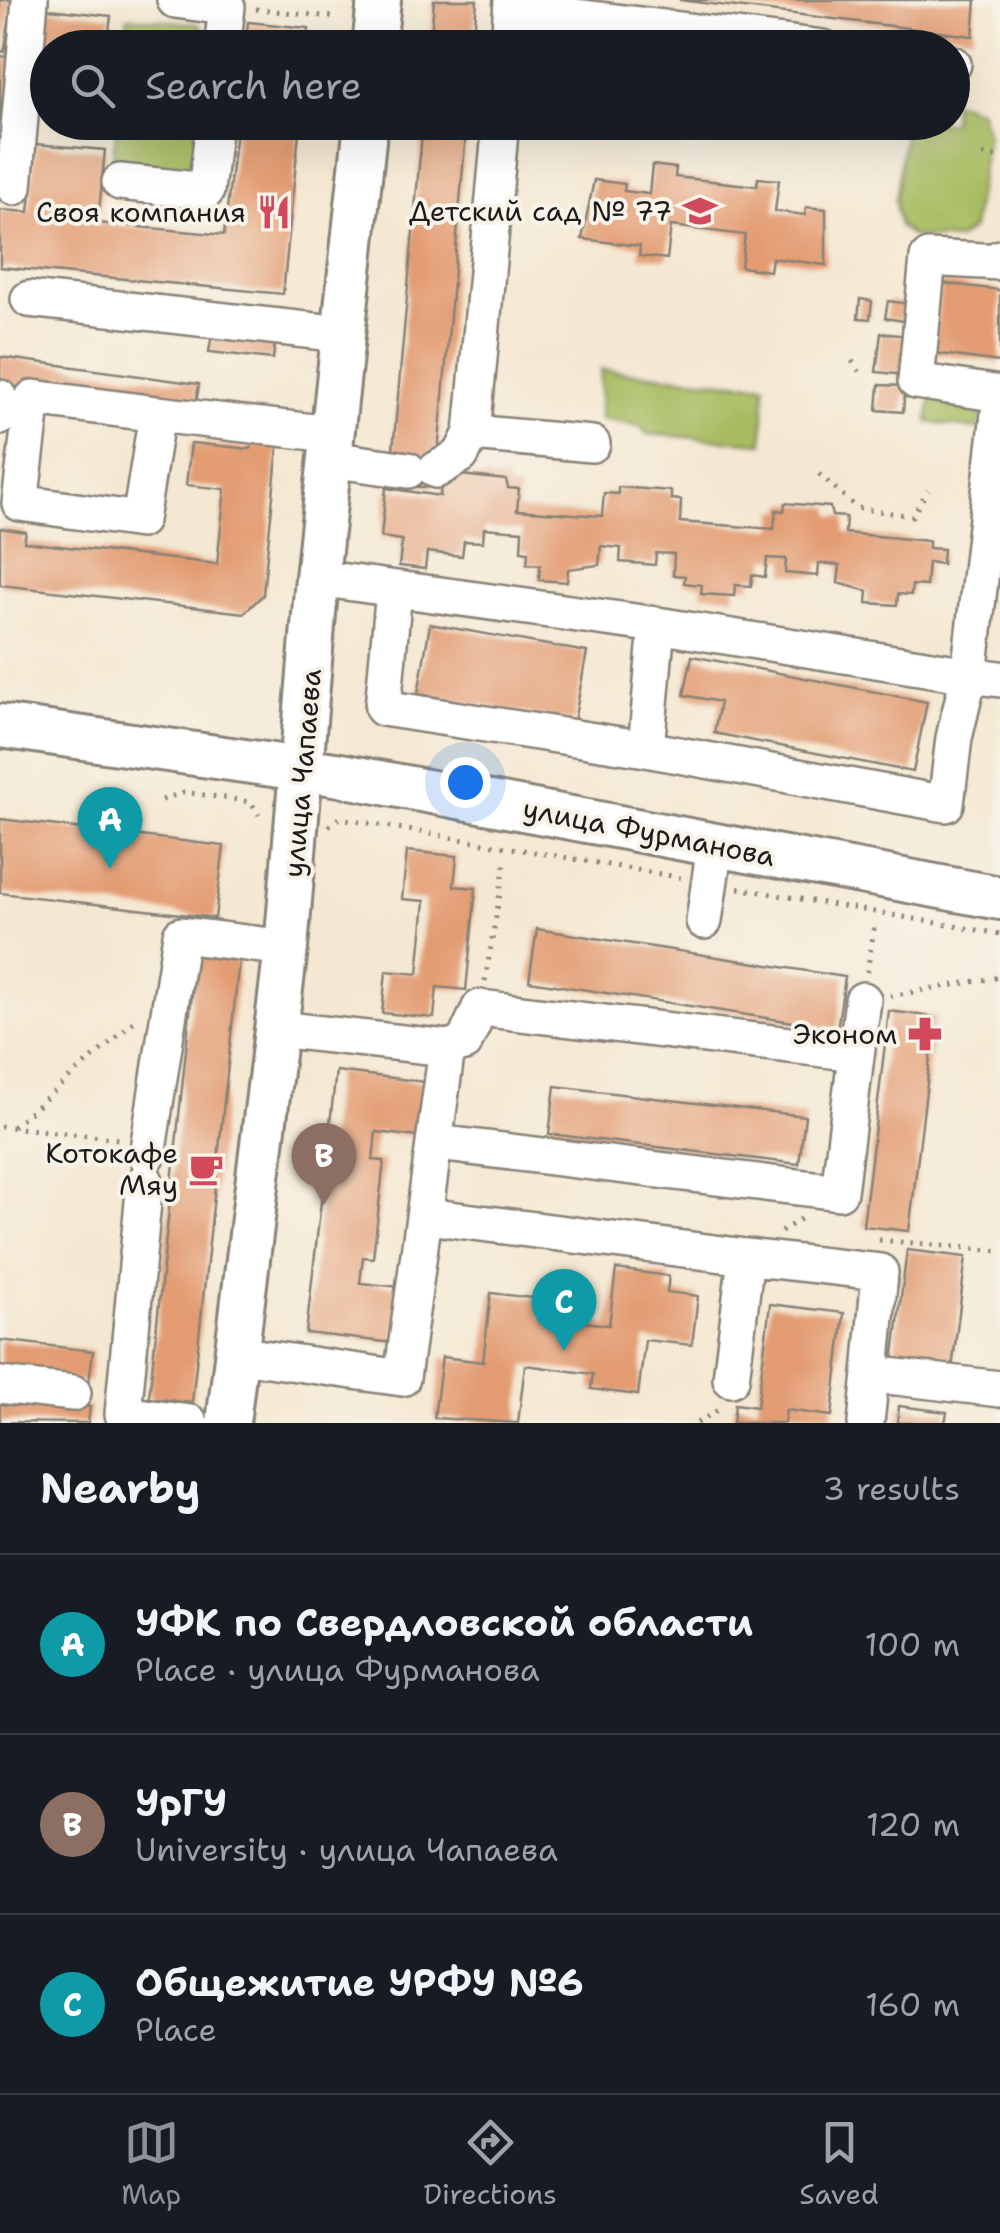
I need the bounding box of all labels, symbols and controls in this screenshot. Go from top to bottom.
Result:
search box [30,30,970,140]
icon: search [65,58,120,113]
text: Search here [145,60,362,111]
place label: Детский сад № 77 [409,192,672,230]
school or university icon: Детский сад № 77 [681,192,719,230]
place label: Своя компания [36,193,246,231]
restaurant icon: Своя компания [255,193,293,231]
street label: улица Чапаева [274,667,330,879]
your location [440,757,491,808]
pin: A [78,786,142,869]
street label: улица Фурманова [520,789,778,875]
place label: Эконом [793,1015,897,1053]
pharmacy icon: Эконом [906,1015,944,1053]
pin: B [292,1122,356,1205]
place label: Котокафе Мяу [45,1134,178,1204]
cafe icon: Котокафе Мяу [187,1150,225,1188]
pin: C [532,1268,596,1351]
text: Nearby [40,1460,200,1516]
text: 3 results [823,1467,960,1510]
text: УФК по Свердловской области [135,1597,753,1648]
text: A [60,1623,85,1666]
text: 100 m [864,1623,960,1666]
text: Place · улица Фурманова [135,1648,540,1691]
text: УрГУ [135,1777,227,1828]
text: B [63,1803,82,1846]
text: 120 m [866,1803,960,1846]
text: University · улица Чапаева [135,1828,558,1871]
text: Общежитие УРФУ №6 [135,1957,584,2008]
text: C [63,1983,82,2026]
text: 160 m [865,1983,960,2026]
text: Place [135,2008,217,2051]
tab: Map [121,2115,181,2213]
tab: Directions [424,2115,557,2213]
tab: Saved [799,2115,879,2213]

